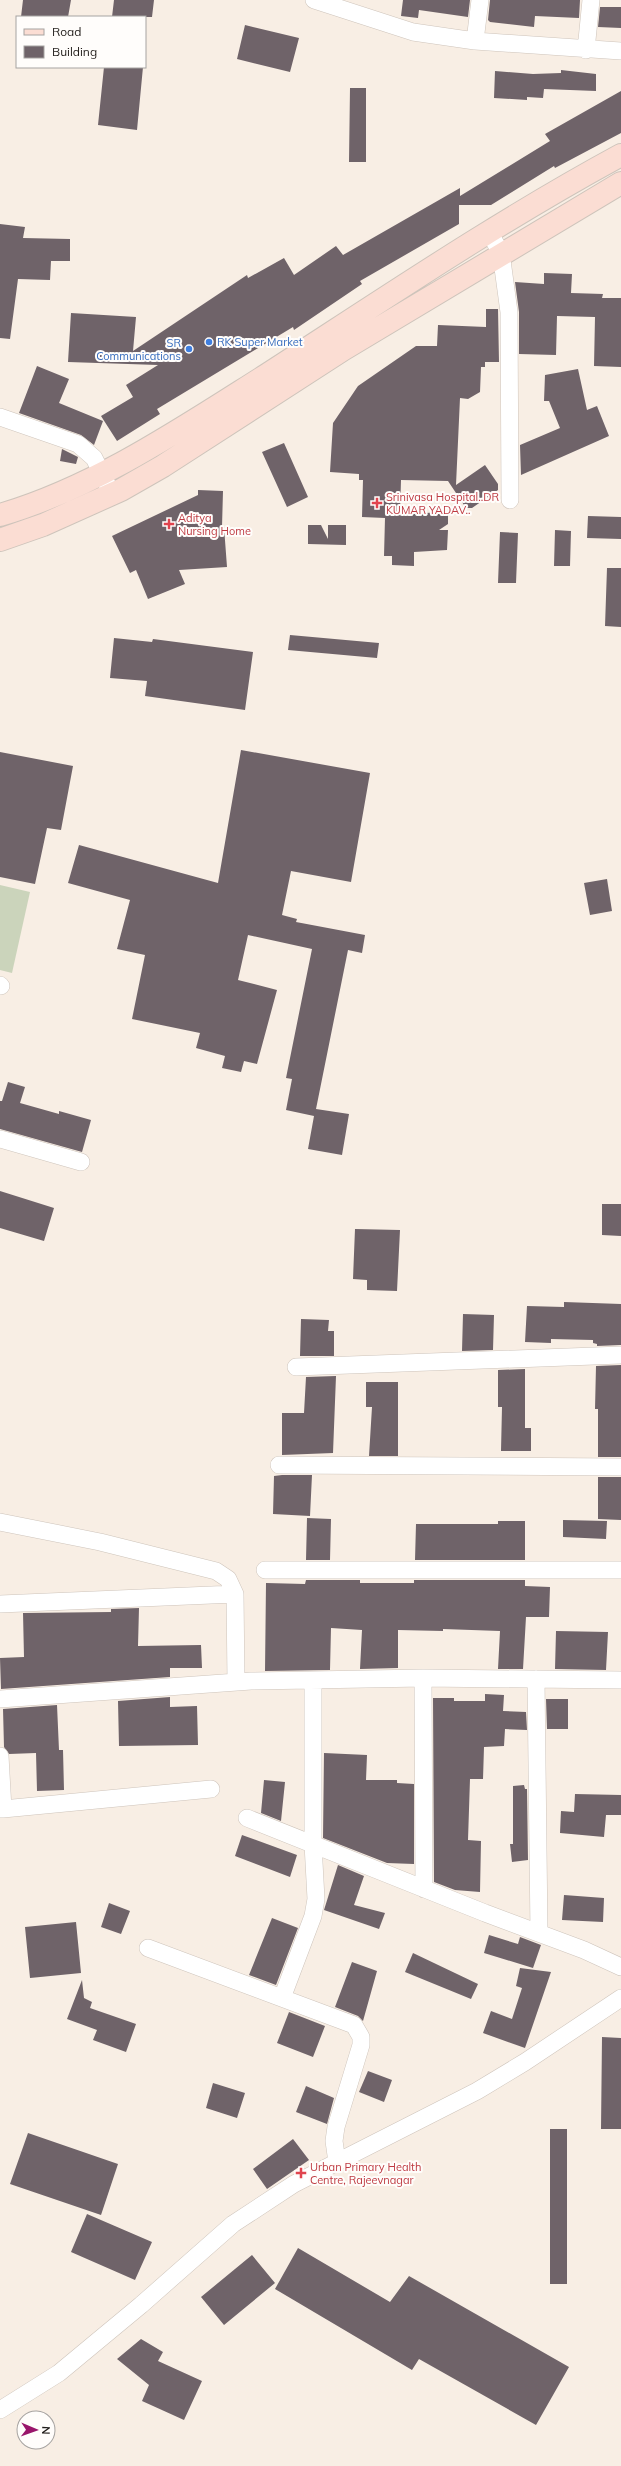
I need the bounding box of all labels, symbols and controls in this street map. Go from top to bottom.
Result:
legend [16,16,146,68]
text: Road [52,24,81,39]
text: Building [52,44,97,59]
place label: RK Super Market [217,335,303,349]
place label: SR Communications [96,336,181,363]
marker: RK Super Market [204,337,214,347]
marker: SR Communications [184,344,194,354]
place label: Srinivasa Hospital..DR KUMAR YADAV.. [386,490,499,517]
marker: Srinivasa Hospital..DR KUMAR YADAV.. [371,497,383,509]
place label: Aditya Nursing Home [178,511,251,538]
marker: Aditya Nursing Home [163,518,175,530]
place label: Urban Primary Health Centre, Rajeevnagar [310,2160,421,2187]
marker: Urban Primary Health Centre, Rajeevnagar [295,2167,307,2179]
north arrow [16,2410,56,2450]
text: N [39,2426,53,2435]

